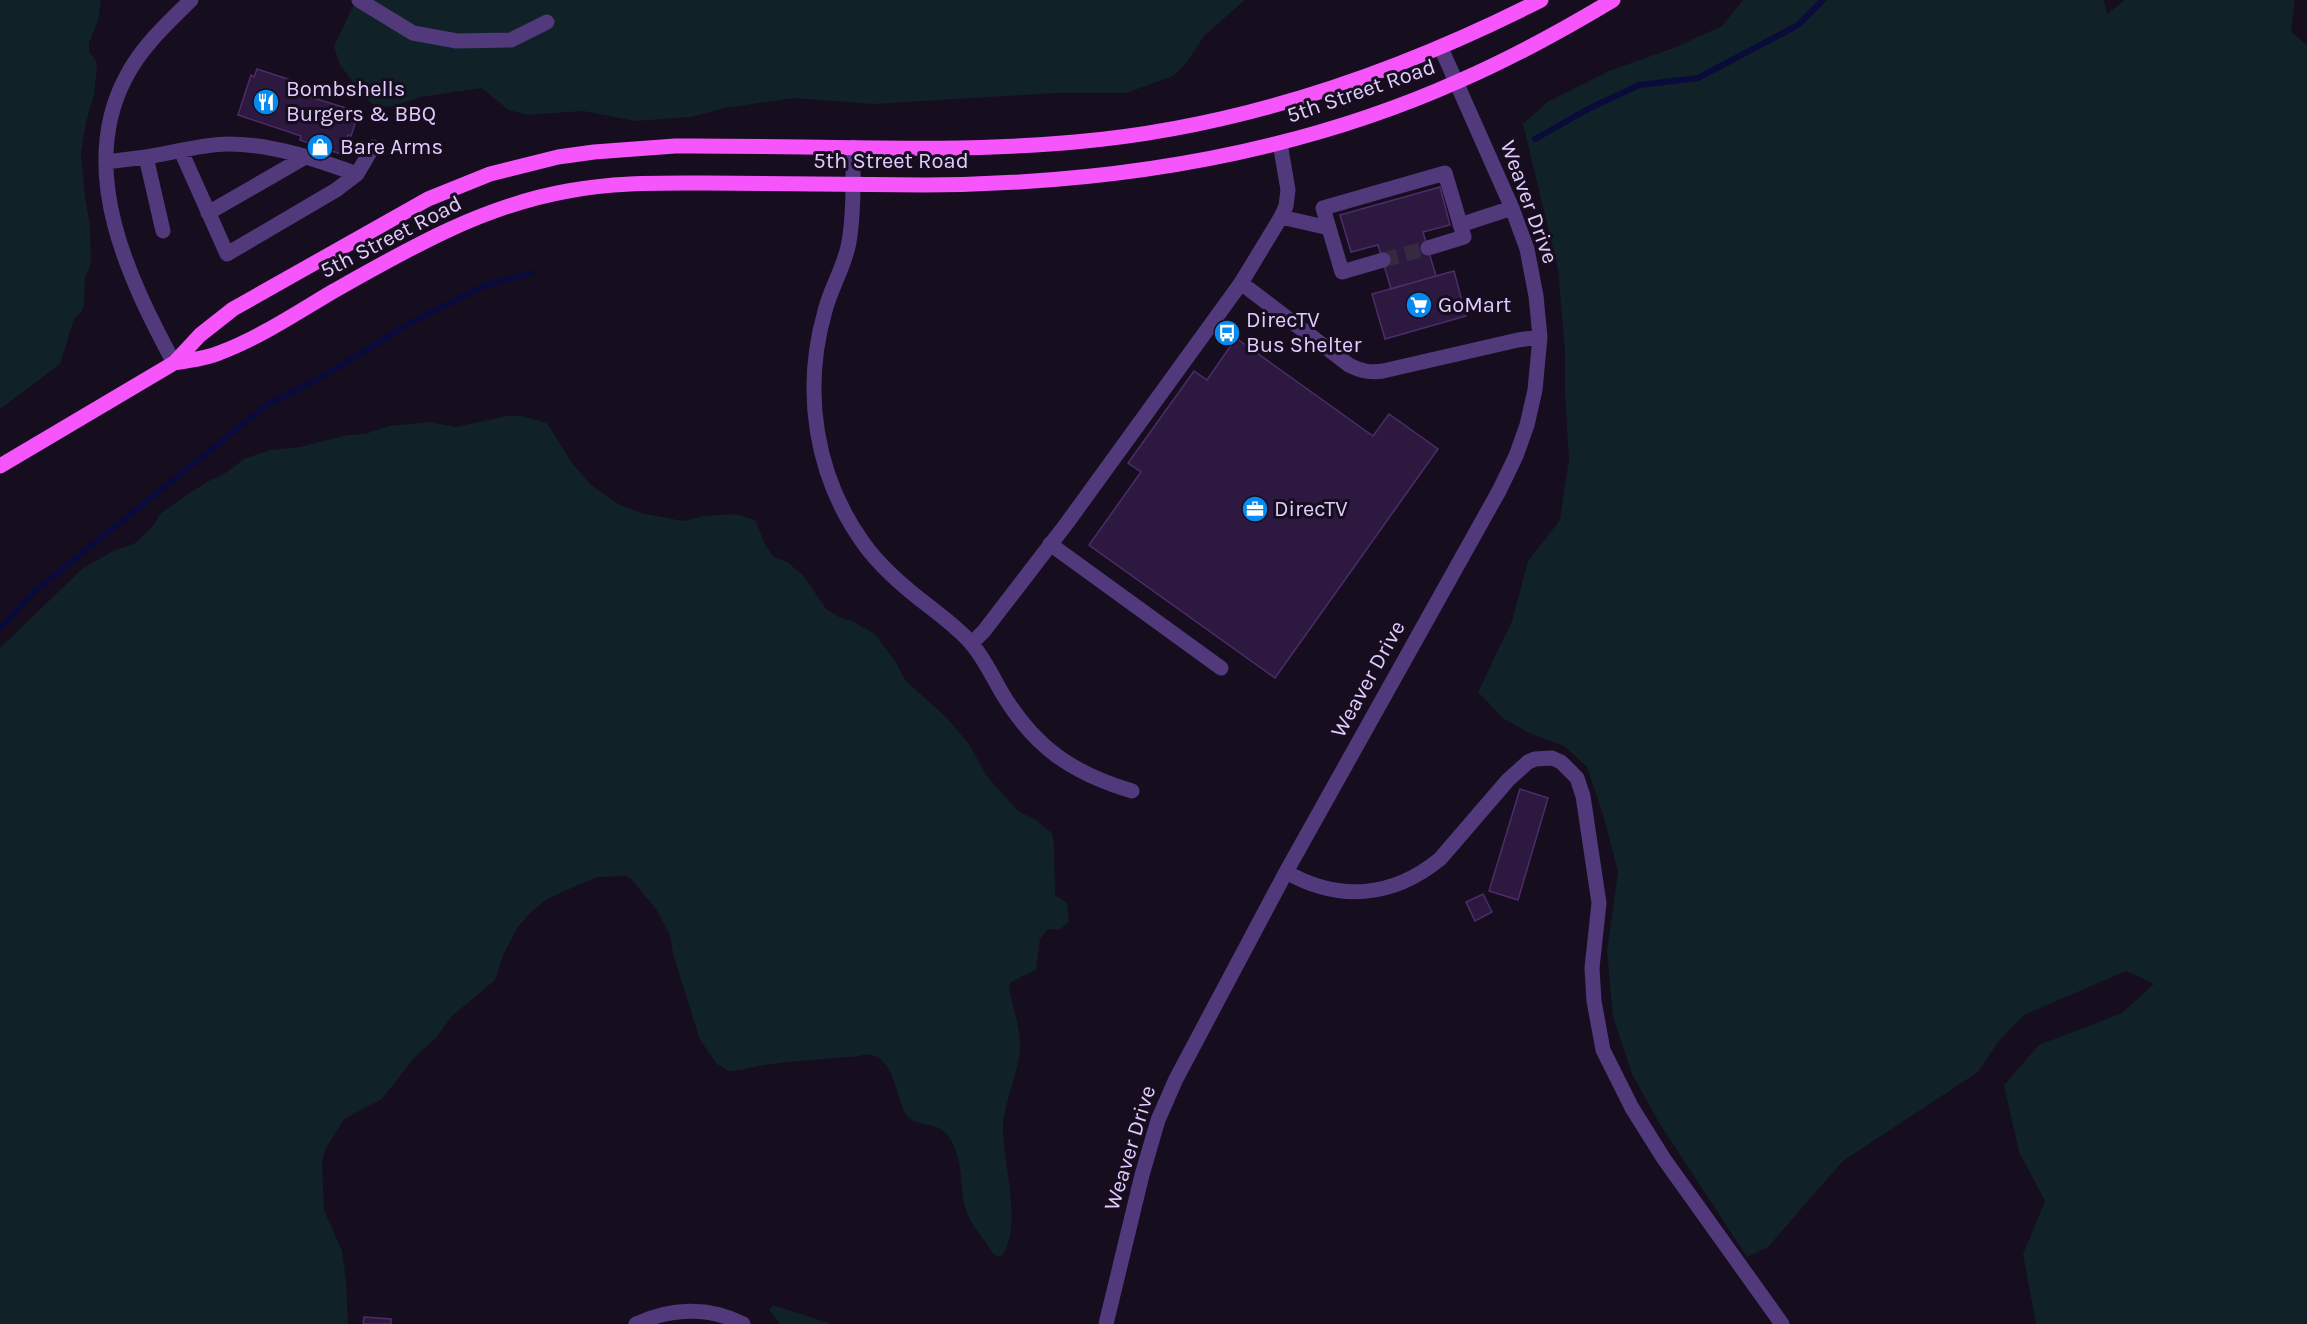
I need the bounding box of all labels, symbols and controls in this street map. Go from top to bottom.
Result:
street label: 5th Street Road [1283,53,1439,129]
place label: Bombshells Burgers & BBQ [286,76,436,127]
restaurant icon: Bombshells Burgers & BBQ [251,87,281,117]
shop icon: Bare Arms [305,132,335,162]
place label: Bare Arms [340,134,443,160]
street label: Weaver Drive [1495,137,1563,267]
street label: 5th Street Road [813,148,969,174]
street label: 5th Street Road [316,190,466,284]
supermarket icon: GoMart [1404,290,1434,320]
place label: GoMart [1438,292,1511,318]
place label: DirecTV Bus Shelter [1246,307,1361,358]
bus stop icon: DirecTV Bus Shelter [1212,318,1242,348]
office icon: DirecTV [1240,494,1270,524]
place label: DirecTV [1274,496,1348,522]
street label: Weaver Drive [1325,616,1411,742]
street label: Weaver Drive [1099,1082,1161,1214]

